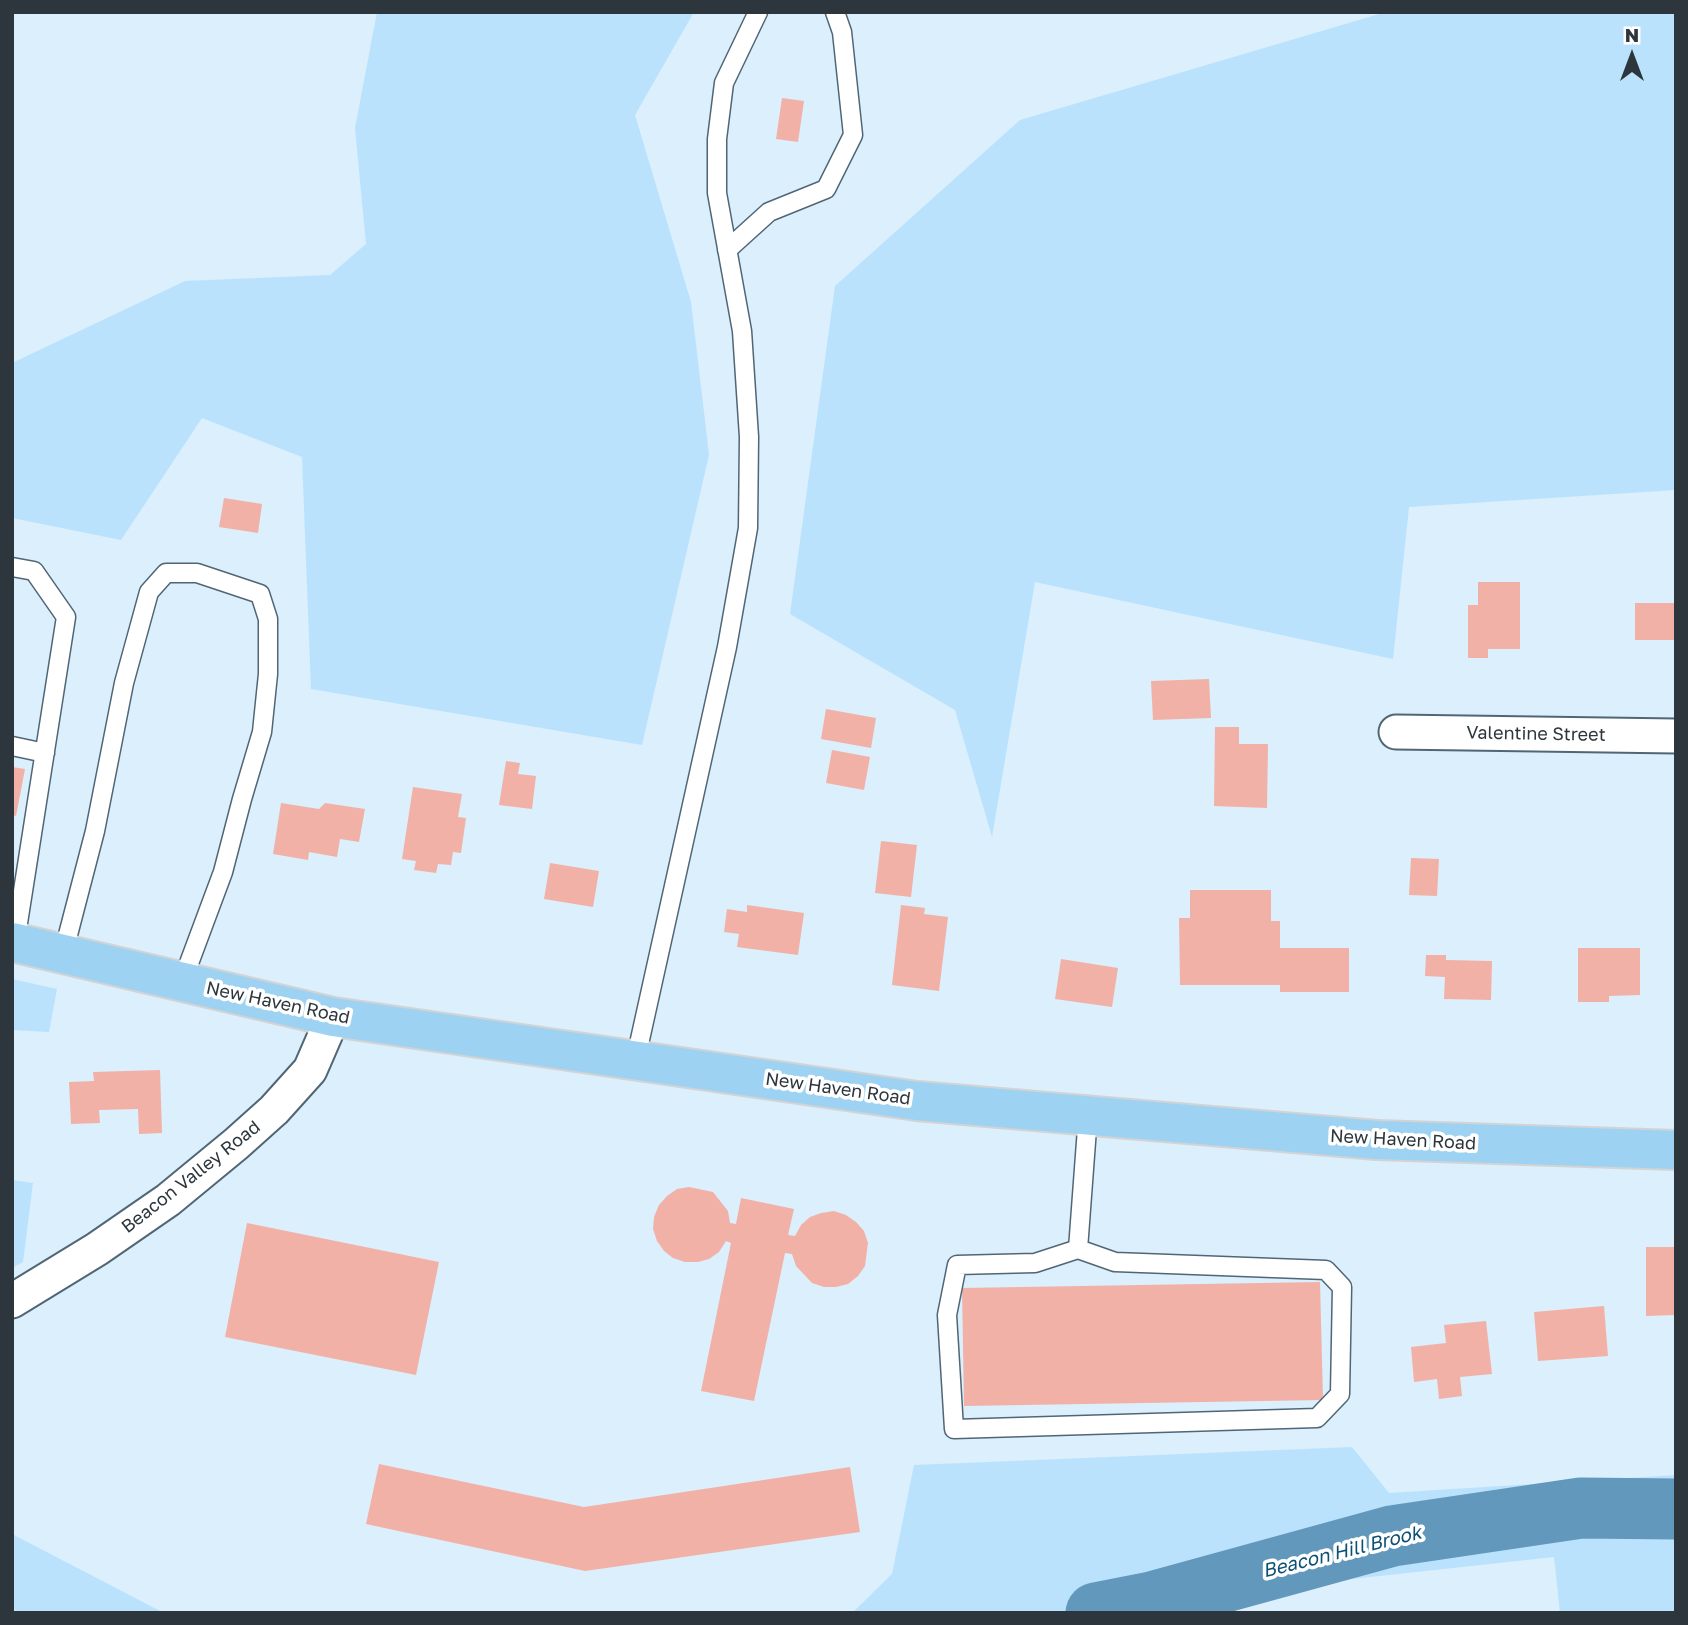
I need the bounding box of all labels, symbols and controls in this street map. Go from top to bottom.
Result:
north arrow [1597,21,1667,91]
text: N [1625,23,1639,46]
street label: Valentine Street [1466,722,1606,746]
street label: New Haven Road [204,977,352,1029]
street label: New Haven Road [764,1068,912,1110]
street label: Beacon Valley Road [117,1116,265,1238]
street label: New Haven Road [1329,1125,1477,1155]
water label: Beacon Hill Brook [1260,1521,1424,1583]

